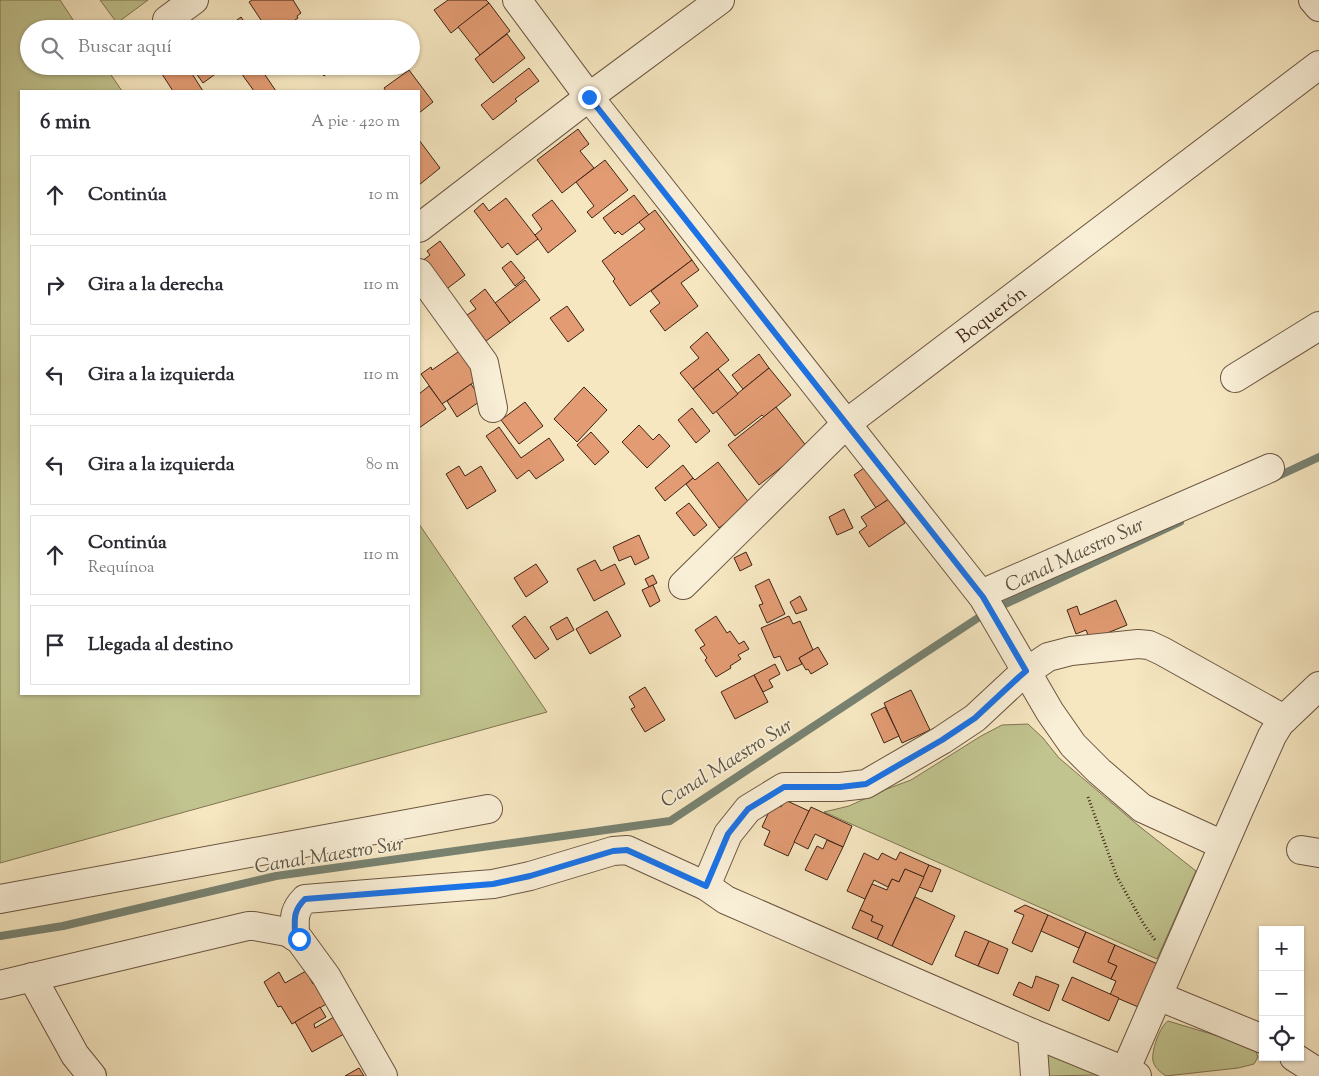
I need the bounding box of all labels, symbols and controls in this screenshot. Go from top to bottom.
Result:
search box [20,20,420,75]
icon: search [38,34,66,62]
text: Buscar aquí [78,34,172,61]
route end [578,86,601,109]
text: 6 min [40,108,91,138]
text: A pie · 420 m [311,111,400,134]
icon: ahead [41,181,69,209]
text: Continúa [88,182,167,209]
text: 10 m [369,184,399,207]
icon: right [41,271,69,299]
text: Gira a la derecha [88,272,223,299]
text: 110 m [363,274,399,297]
street label: Boquerón [952,281,1033,351]
icon: left [41,361,69,389]
text: Gira a la izquierda [88,362,234,389]
text: 110 m [363,364,399,387]
icon: left [41,451,69,479]
text: Gira a la izquierda [88,452,234,479]
text: 80 m [366,454,399,477]
water label: Canal Maestro Sur [1001,511,1149,601]
text: Continúa [88,530,167,557]
icon: ahead [41,541,69,569]
text: 110 m [363,544,399,567]
text: Requínoa [88,557,154,580]
icon: arrive [41,631,69,659]
text: Llegada al destino [88,632,233,659]
water label: Canal Maestro Sur [656,712,799,816]
water label: Canal Maestro Sur [253,830,406,883]
map controls [1259,926,1304,1061]
button: + [1259,926,1304,971]
route start [288,928,311,951]
button: − [1259,971,1304,1016]
button: locate [1259,1016,1304,1061]

